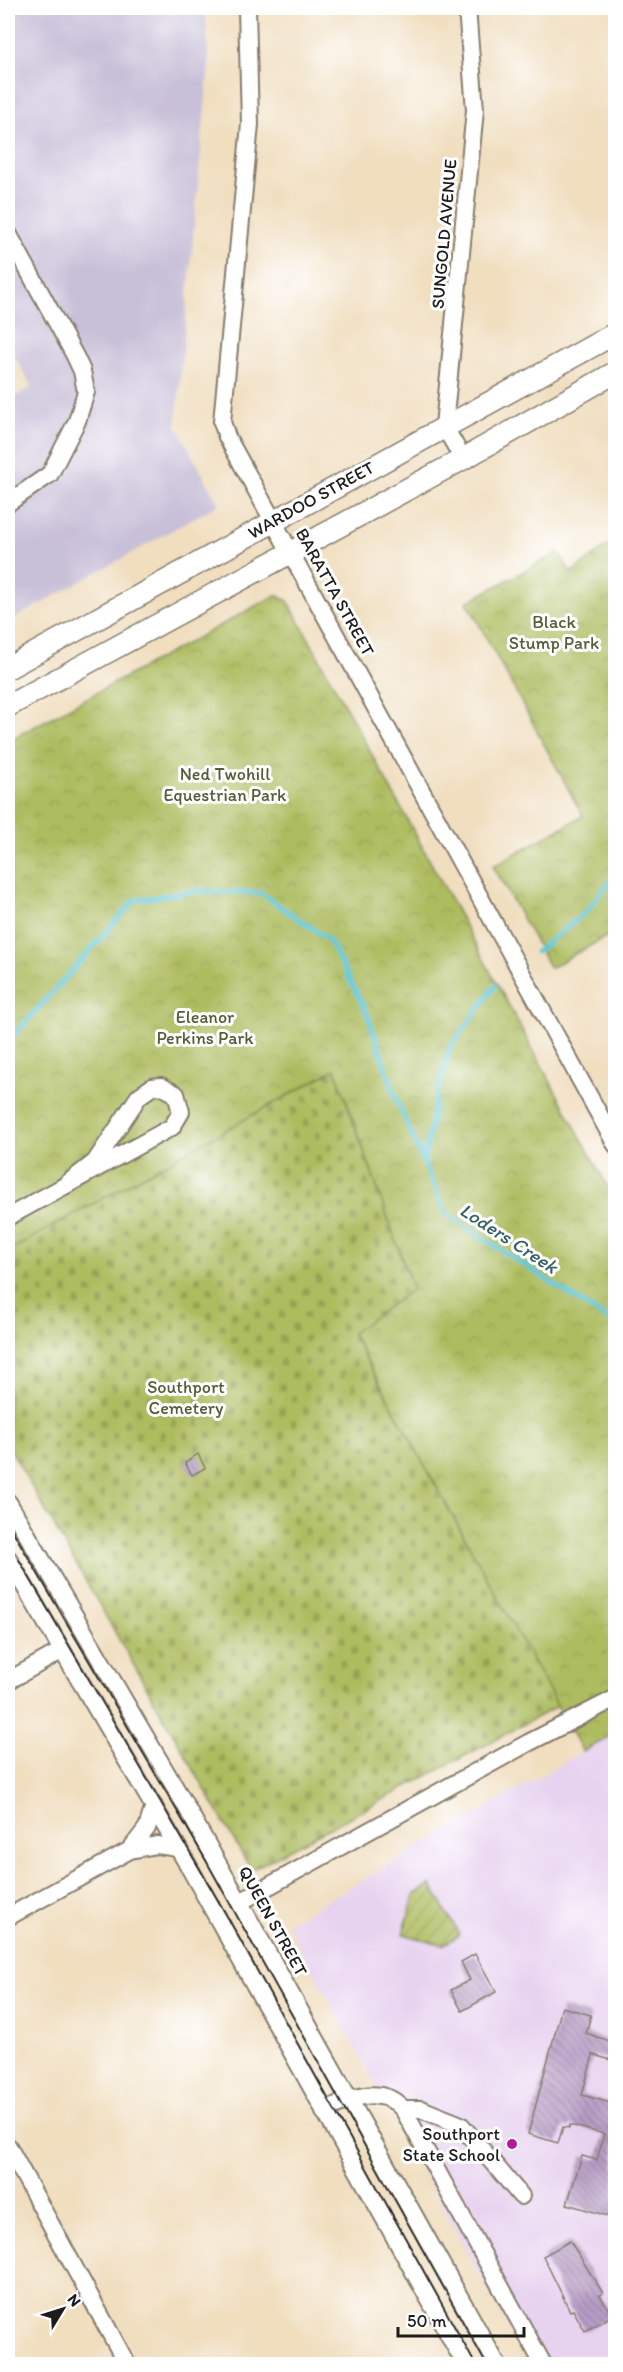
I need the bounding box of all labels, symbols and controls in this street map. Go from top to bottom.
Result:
street label: SUNGOLD AVENUE [426,158,462,310]
street label: WARDOO STREET [244,456,378,544]
street label: BARATTA STREET [291,524,379,660]
park label: Black Stump Park [509,611,599,654]
park label: Ned Twohill Equestrian Park [164,763,287,806]
park label: Eleanor Perkins Park [156,1006,254,1049]
water label: Loders Creek [456,1197,564,1280]
park label: Southport Cemetery [147,1376,225,1419]
street label: QUEEN STREET [234,1862,312,1980]
place label: Southport State School [403,2123,500,2166]
marker: Southport State School [505,2137,519,2151]
north arrow [33,2279,93,2339]
text: N [64,2290,85,2310]
scale bar [398,2300,524,2338]
text: 50 m [407,2310,447,2332]

